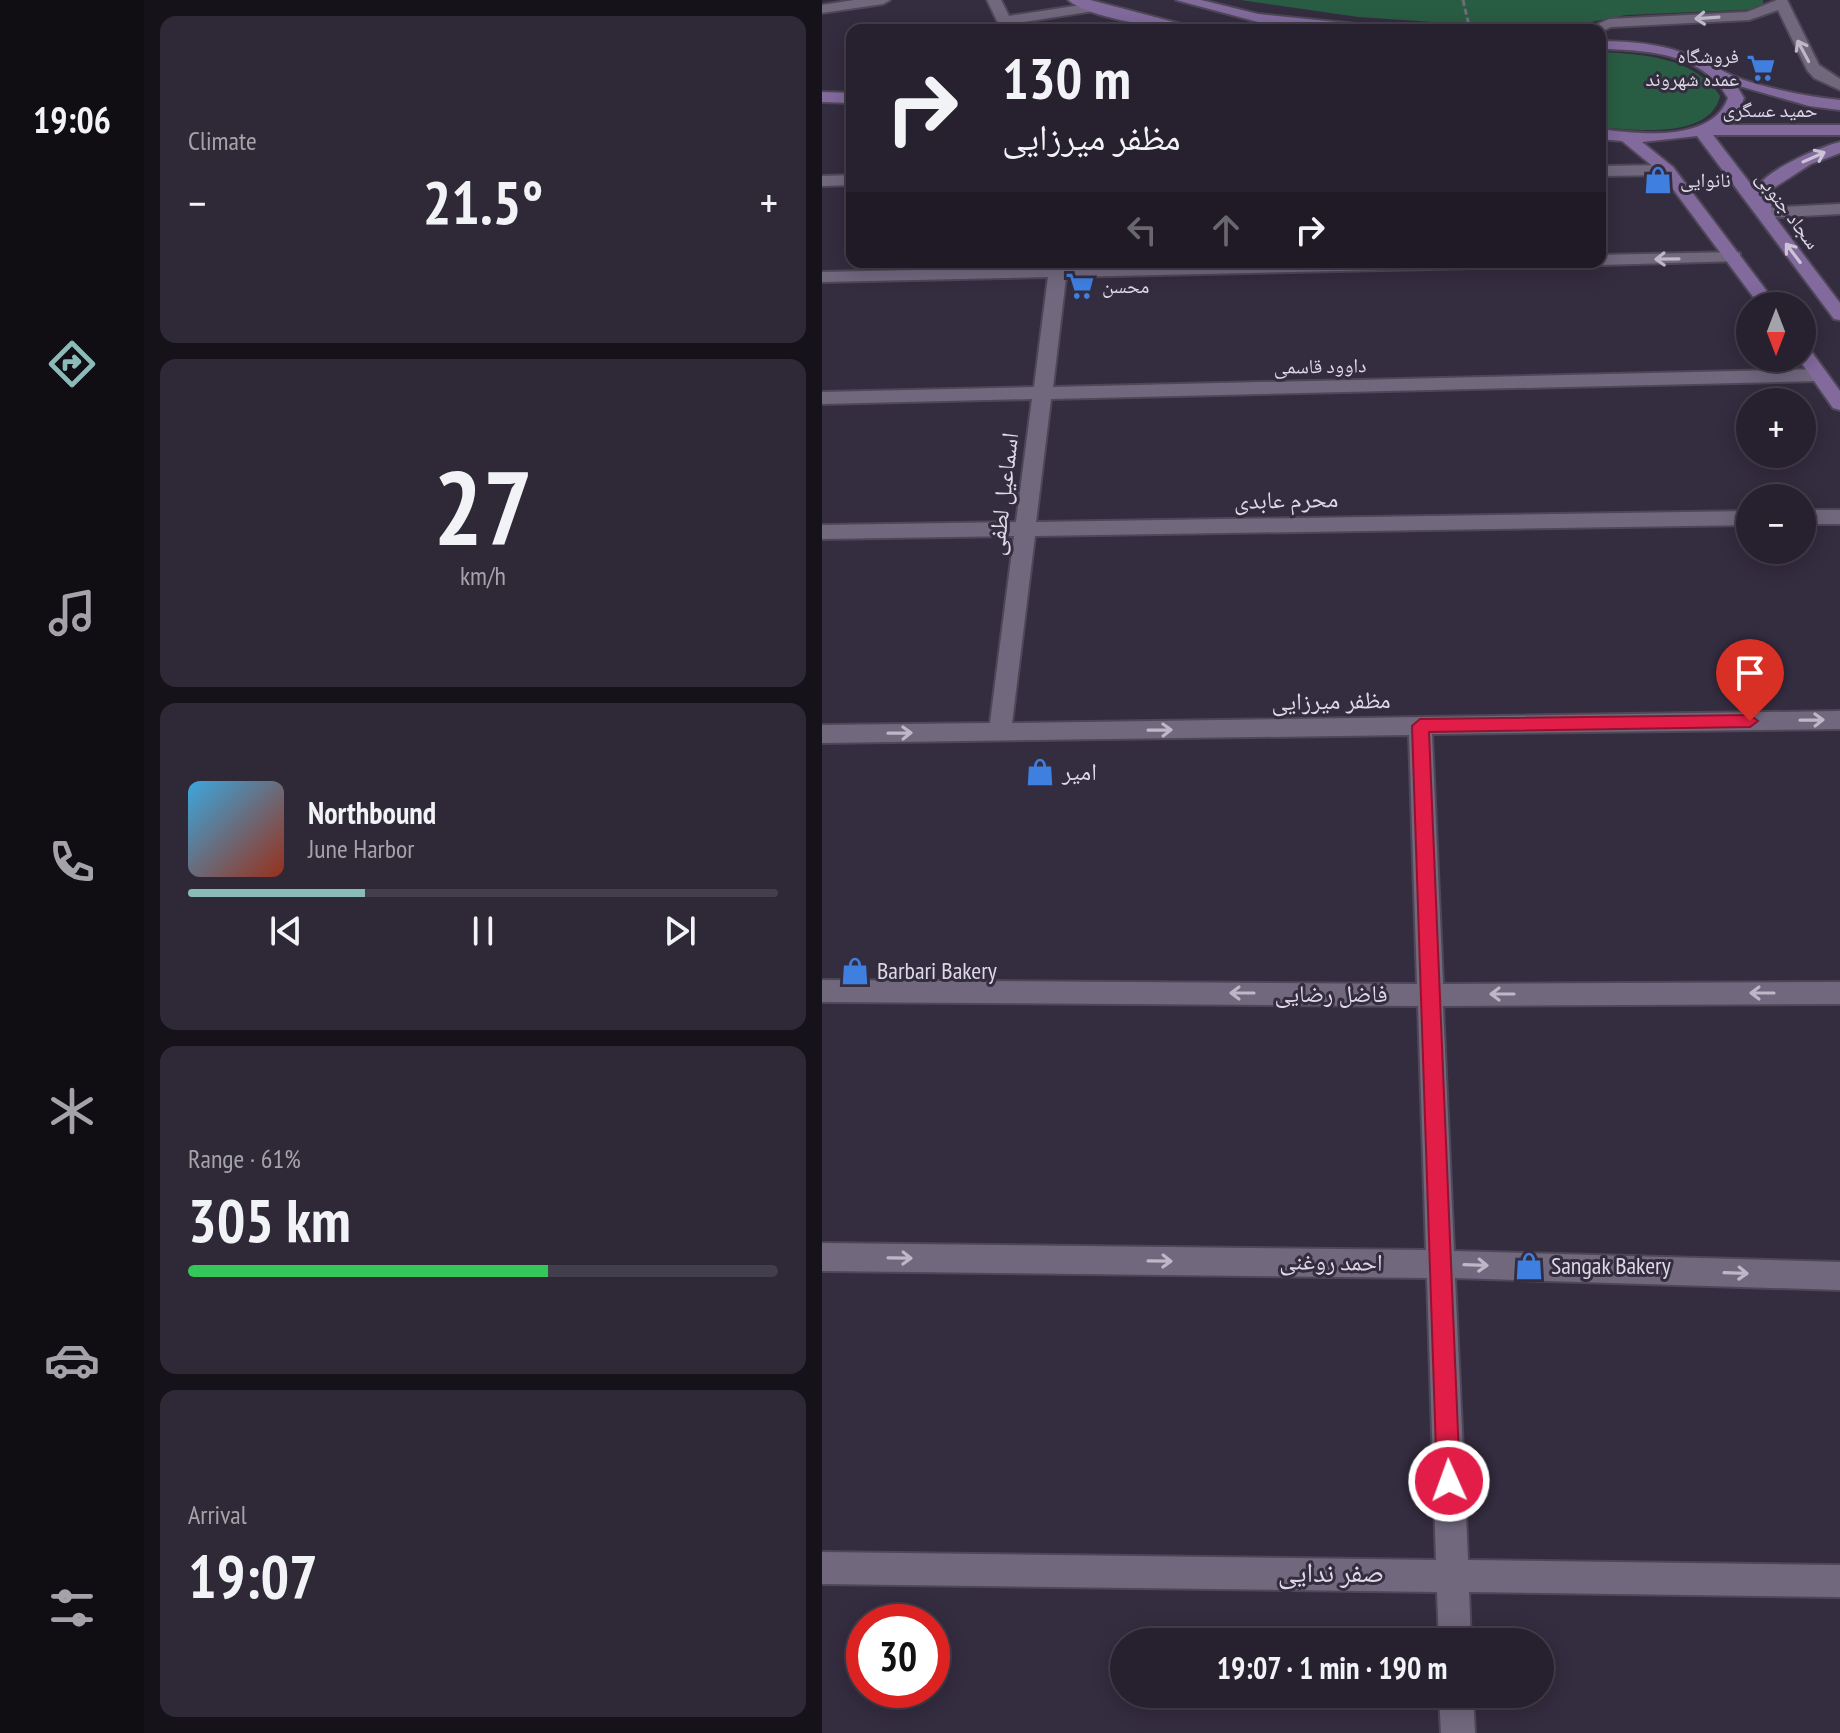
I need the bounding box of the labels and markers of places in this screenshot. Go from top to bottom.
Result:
place label: فروشگاه عمده شهروند [1646,43,1739,92]
supermarket icon: فروشگاه عمده شهروند [1746,53,1776,83]
shop icon: نانوایی [1643,165,1673,195]
place label: نانوایی [1680,167,1731,193]
supermarket icon: محسن [1065,271,1095,301]
place label: محسن [1102,273,1149,299]
pin [1716,639,1784,721]
place label: امیر [1061,756,1097,787]
shop icon: امیر [1025,757,1055,787]
place label: Barbari Bakery [877,955,997,986]
shop icon: Barbari Bakery [840,956,870,986]
place label: Sangak Bakery [1551,1250,1671,1281]
shop icon: Sangak Bakery [1514,1251,1544,1281]

